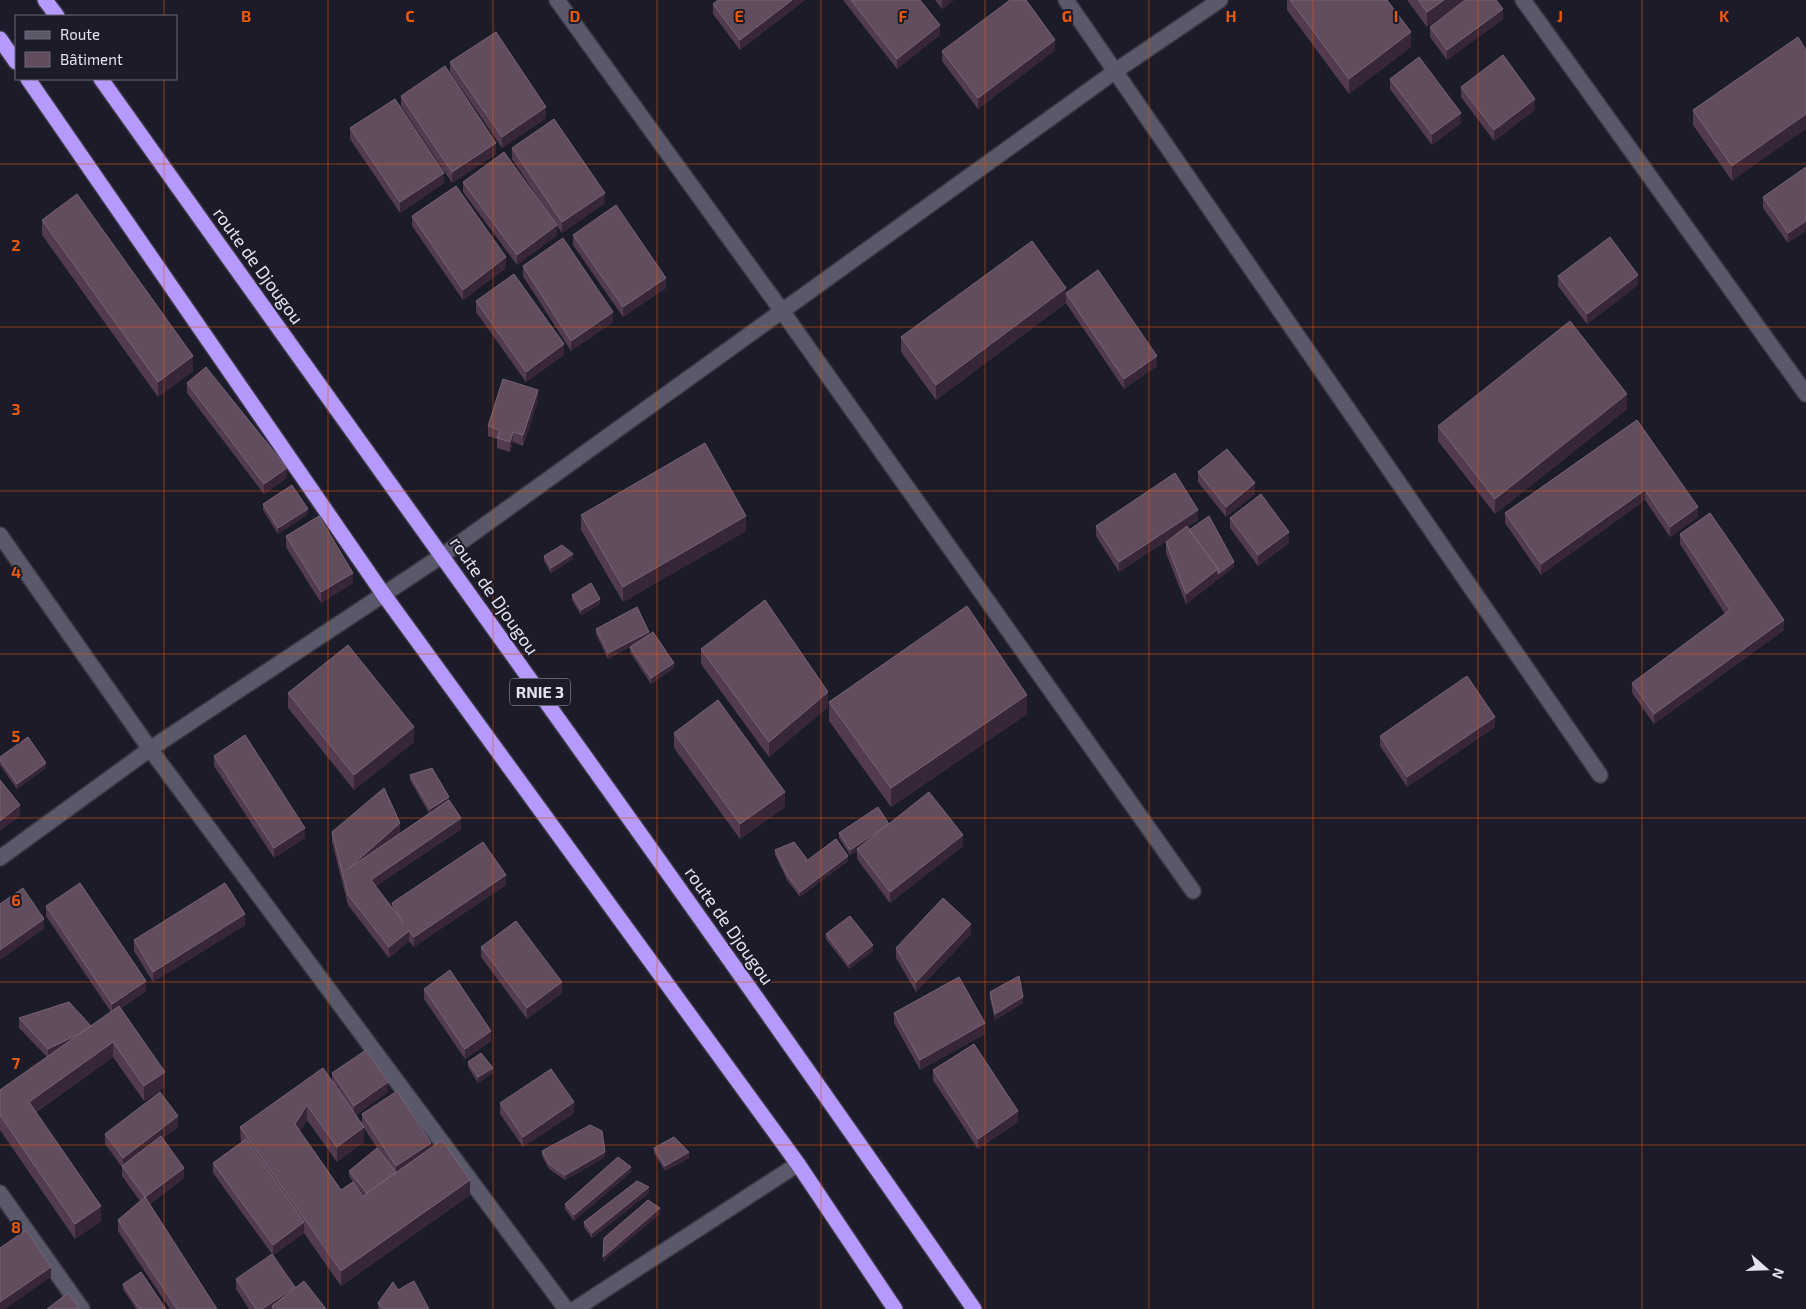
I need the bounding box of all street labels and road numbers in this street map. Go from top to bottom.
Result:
street label: route de Djougou [209,203,309,328]
street label: route de Djougou [446,532,544,659]
road number: RNIE 3 [510,679,570,706]
street label: route de Djougou [681,862,779,989]

